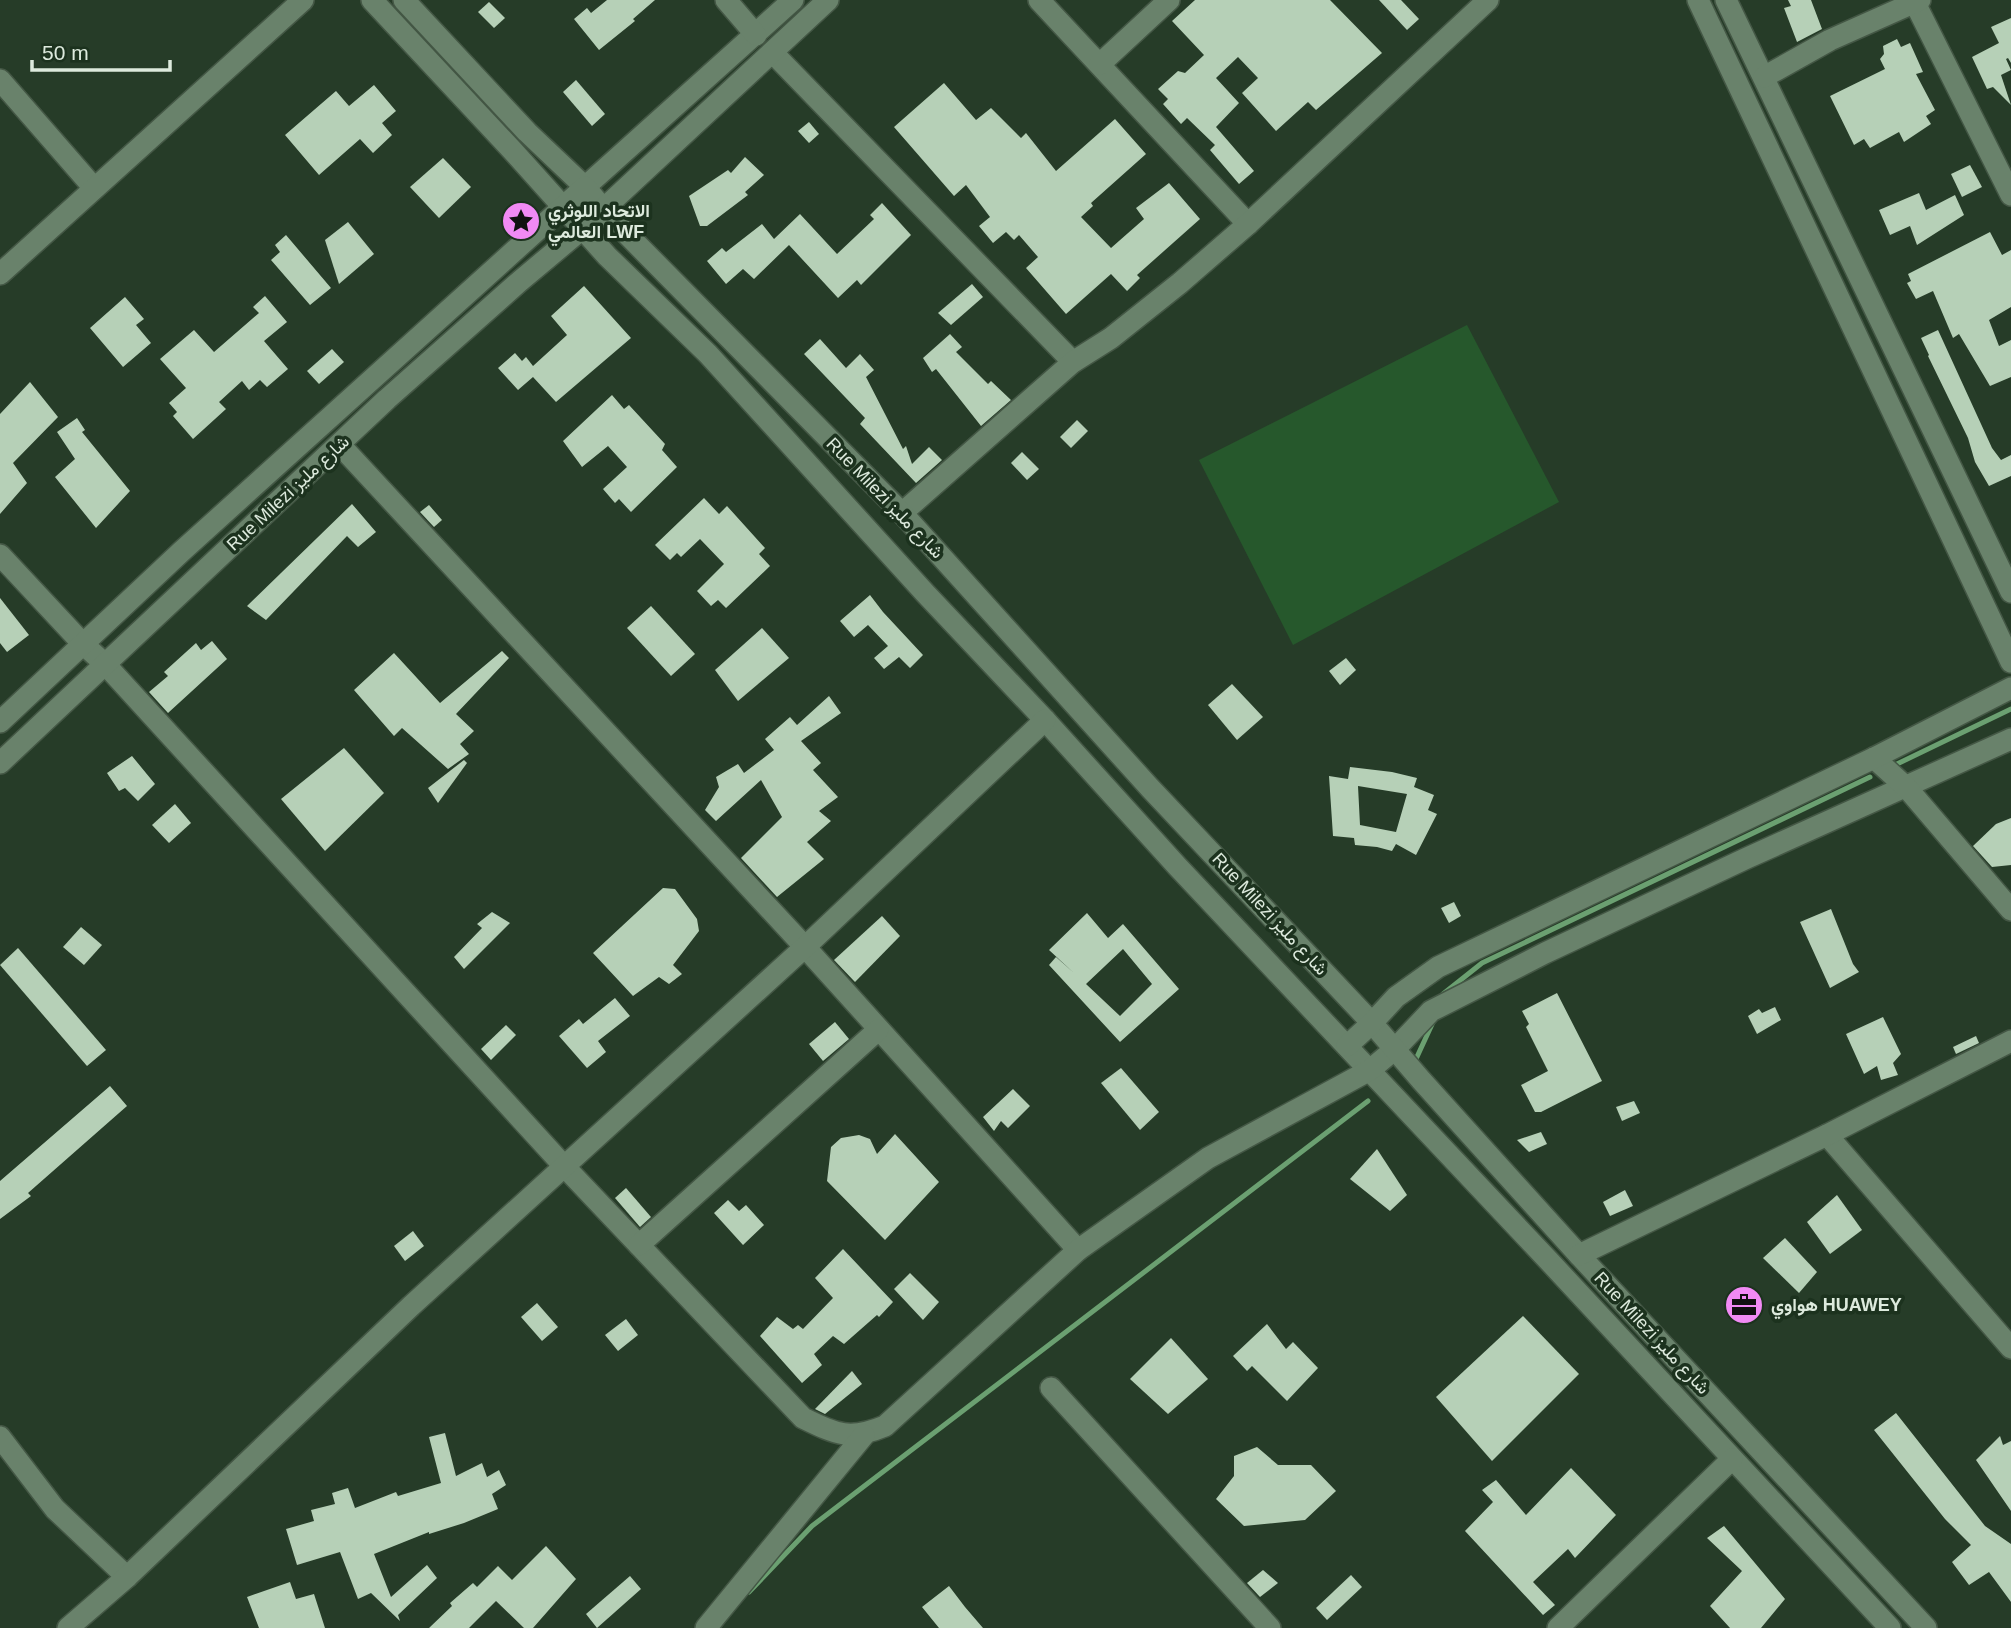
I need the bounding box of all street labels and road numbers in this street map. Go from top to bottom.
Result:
street label: Rue Milezi شارع مليز [223,431,355,556]
street label: Rue Milezi شارع مليز [821,434,948,564]
street label: Rue Milezi شارع مليز [1207,849,1332,981]
street label: Rue Milezi شارع مليز [1589,1268,1714,1400]

